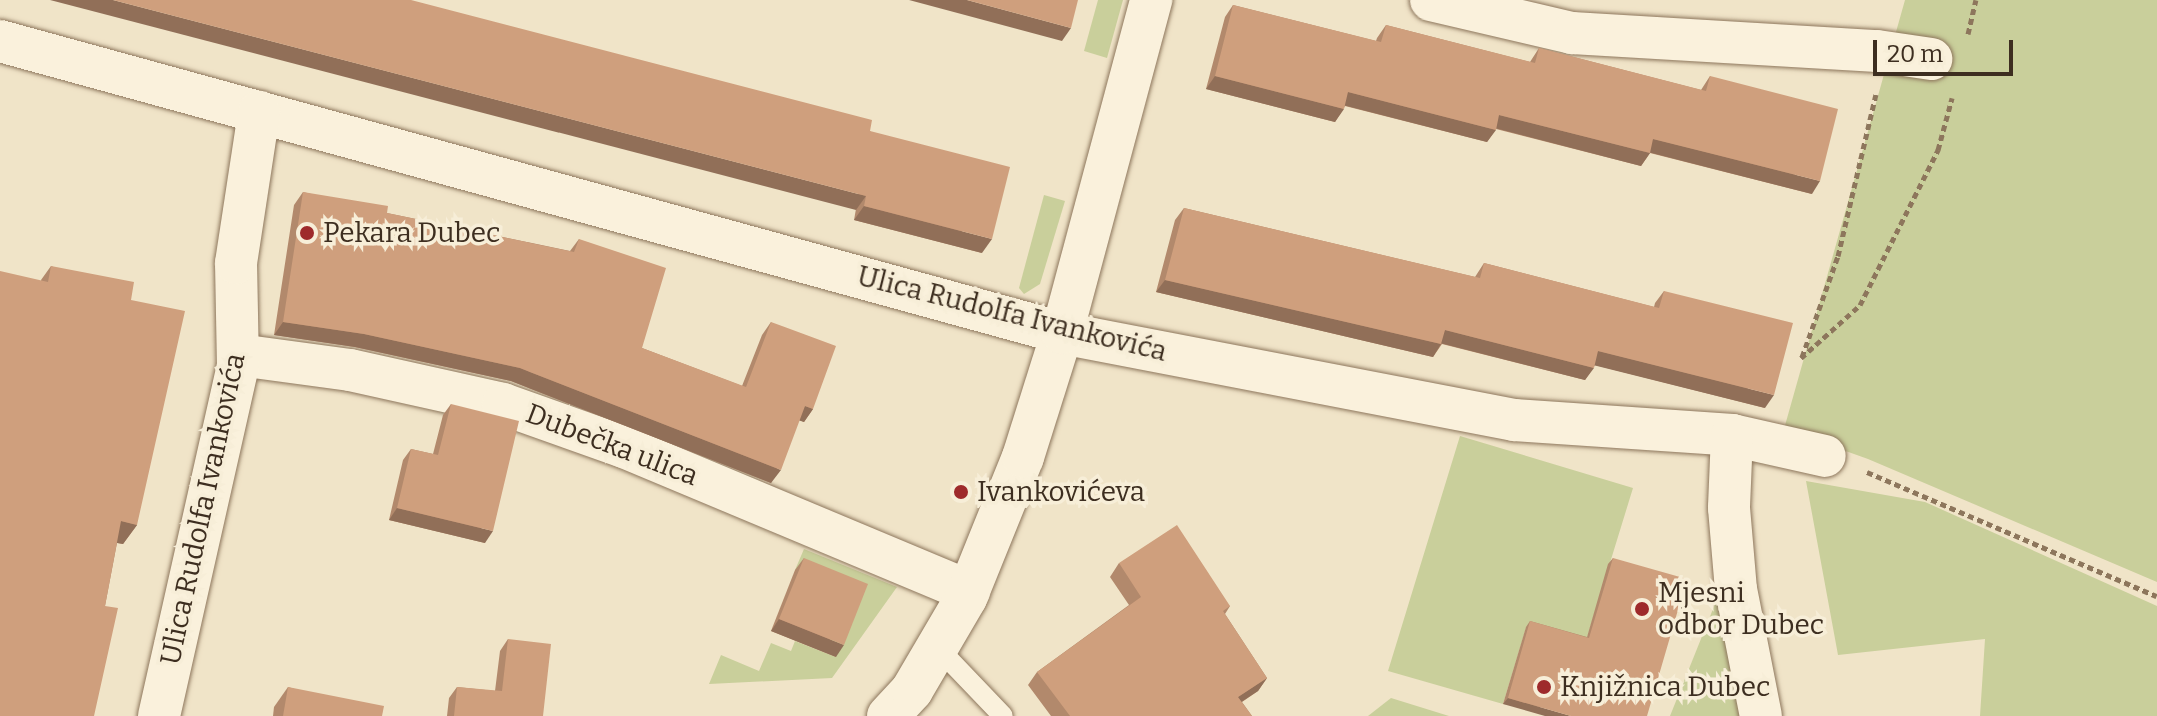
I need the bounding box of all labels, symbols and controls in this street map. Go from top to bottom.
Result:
scale bar [1877,24,2017,74]
text: 20 m [1887,40,1943,68]
place label: Pekara Dubec [323,216,500,250]
marker: Pekara Dubec [298,224,316,242]
street label: Ulica Rudolfa Ivankovića [854,259,1170,369]
street label: Ulica Rudolfa Ivankovića [154,350,252,668]
street label: Dubečka ulica [521,397,703,493]
place label: Ivankovićeva [977,475,1145,509]
marker: Ivankovićeva [952,483,970,501]
place label: Mjesni odbor Dubec [1658,576,1824,642]
marker: Mjesni odbor Dubec [1633,600,1651,618]
place label: Knjižnica Dubec [1560,670,1770,704]
marker: Knjižnica Dubec [1535,678,1553,696]

